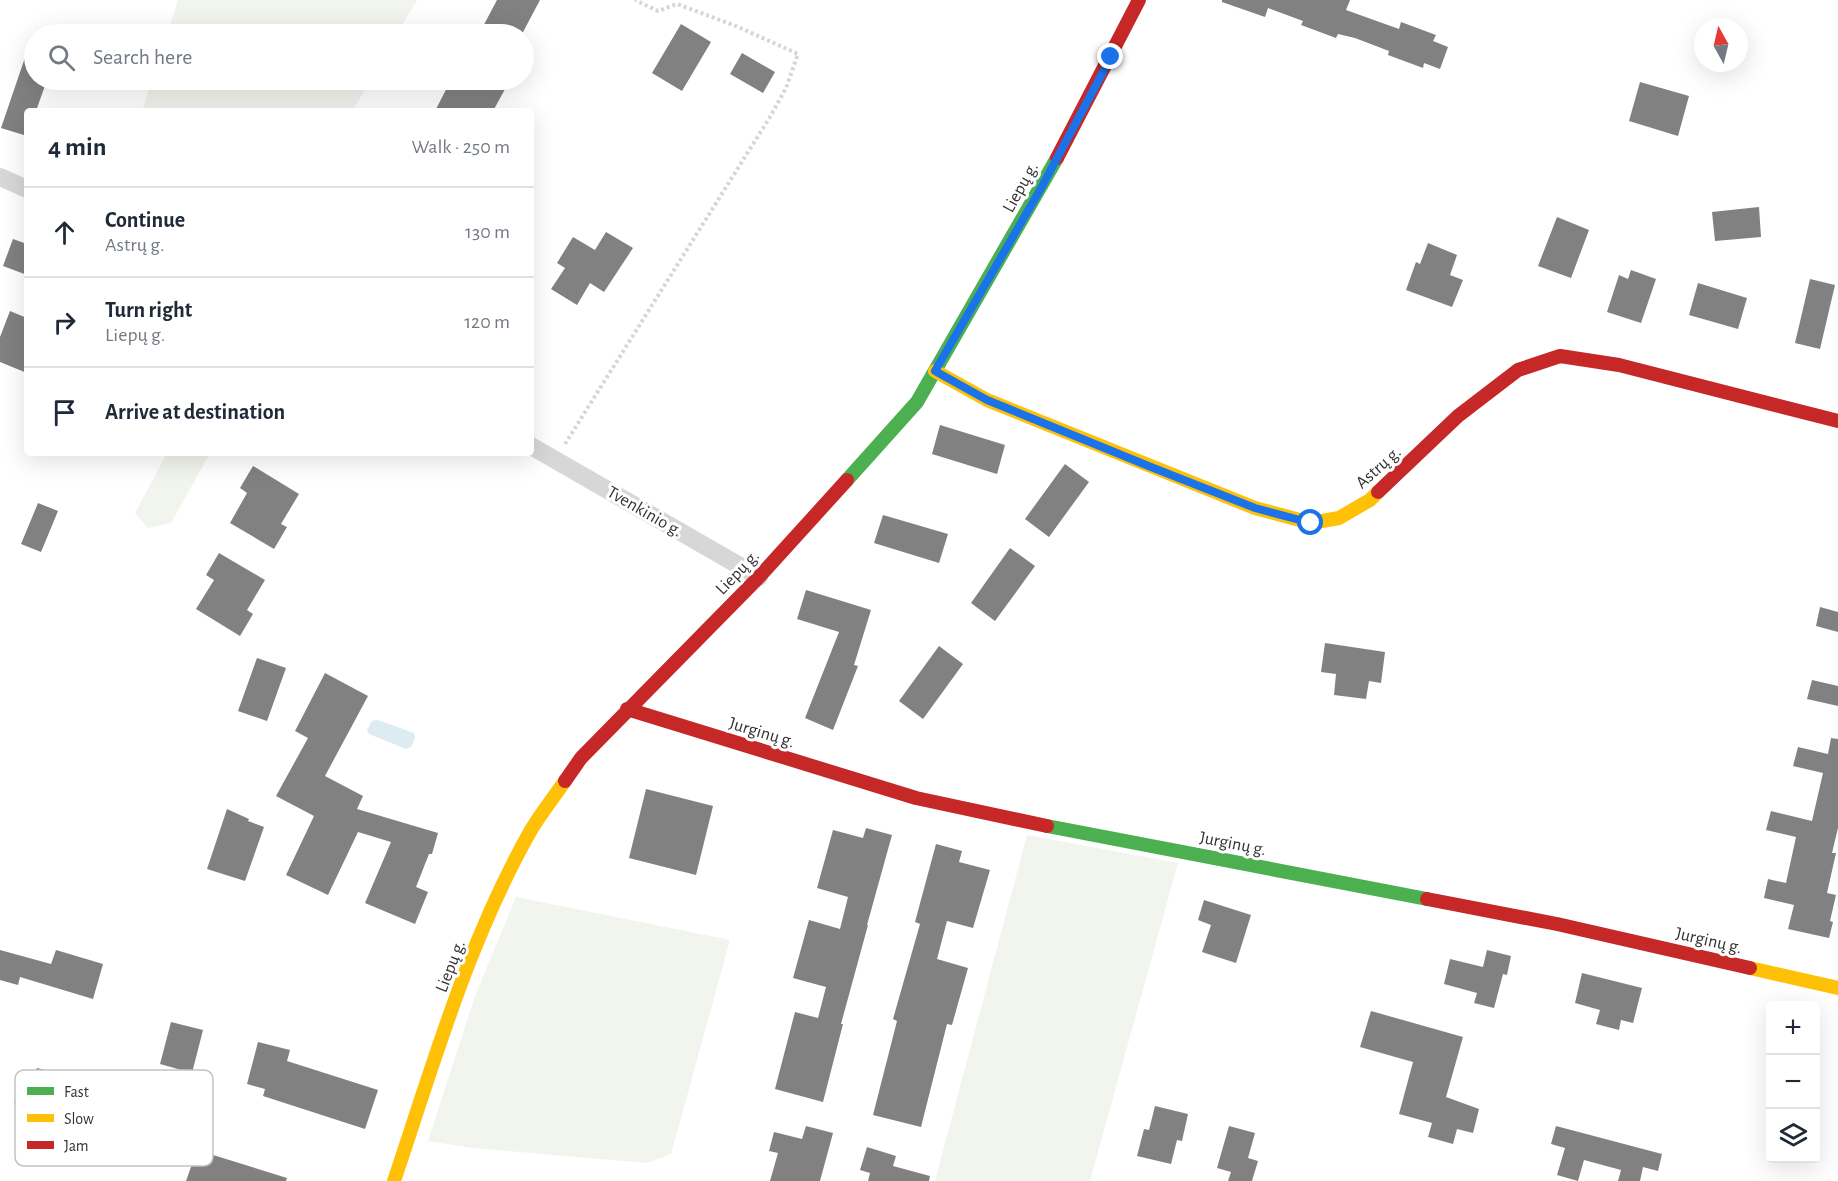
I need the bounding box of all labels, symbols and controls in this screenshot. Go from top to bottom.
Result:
north arrow [1694,18,1748,72]
search box [24,24,534,90]
icon: search [45,41,78,74]
route end [1097,43,1123,69]
text: Search here [93,46,192,68]
text: 4 min [48,134,107,160]
text: Walk · 250 m [411,137,510,157]
street label: Liepų g. [1000,159,1042,216]
text: Continue [105,209,185,231]
icon: ahead [48,216,81,249]
text: 130 m [465,222,510,242]
text: Astrų g. [105,235,165,255]
text: Turn right [105,299,192,321]
icon: right [48,306,81,339]
text: 120 m [464,312,510,332]
text: Liepų g. [105,325,165,345]
icon: arrive [48,396,81,429]
text: Arrive at destination [105,401,285,423]
street label: Astrų g. [1353,443,1405,492]
street label: Tvenkinio g. [604,483,685,541]
route start [1297,509,1323,535]
street label: Liepų g. [712,547,763,598]
street label: Jurginų g. [727,714,797,751]
street label: Jurginų g. [1198,829,1268,859]
street label: Jurginų g. [1674,925,1744,957]
street label: Liepų g. [433,938,469,995]
map controls [1766,1001,1820,1163]
button: + [1766,1001,1820,1055]
button: − [1766,1055,1820,1109]
legend [15,1070,213,1166]
text: Fast [64,1084,89,1100]
button: layers [1766,1109,1820,1163]
text: Slow [64,1111,94,1127]
text: Jam [64,1138,89,1154]

